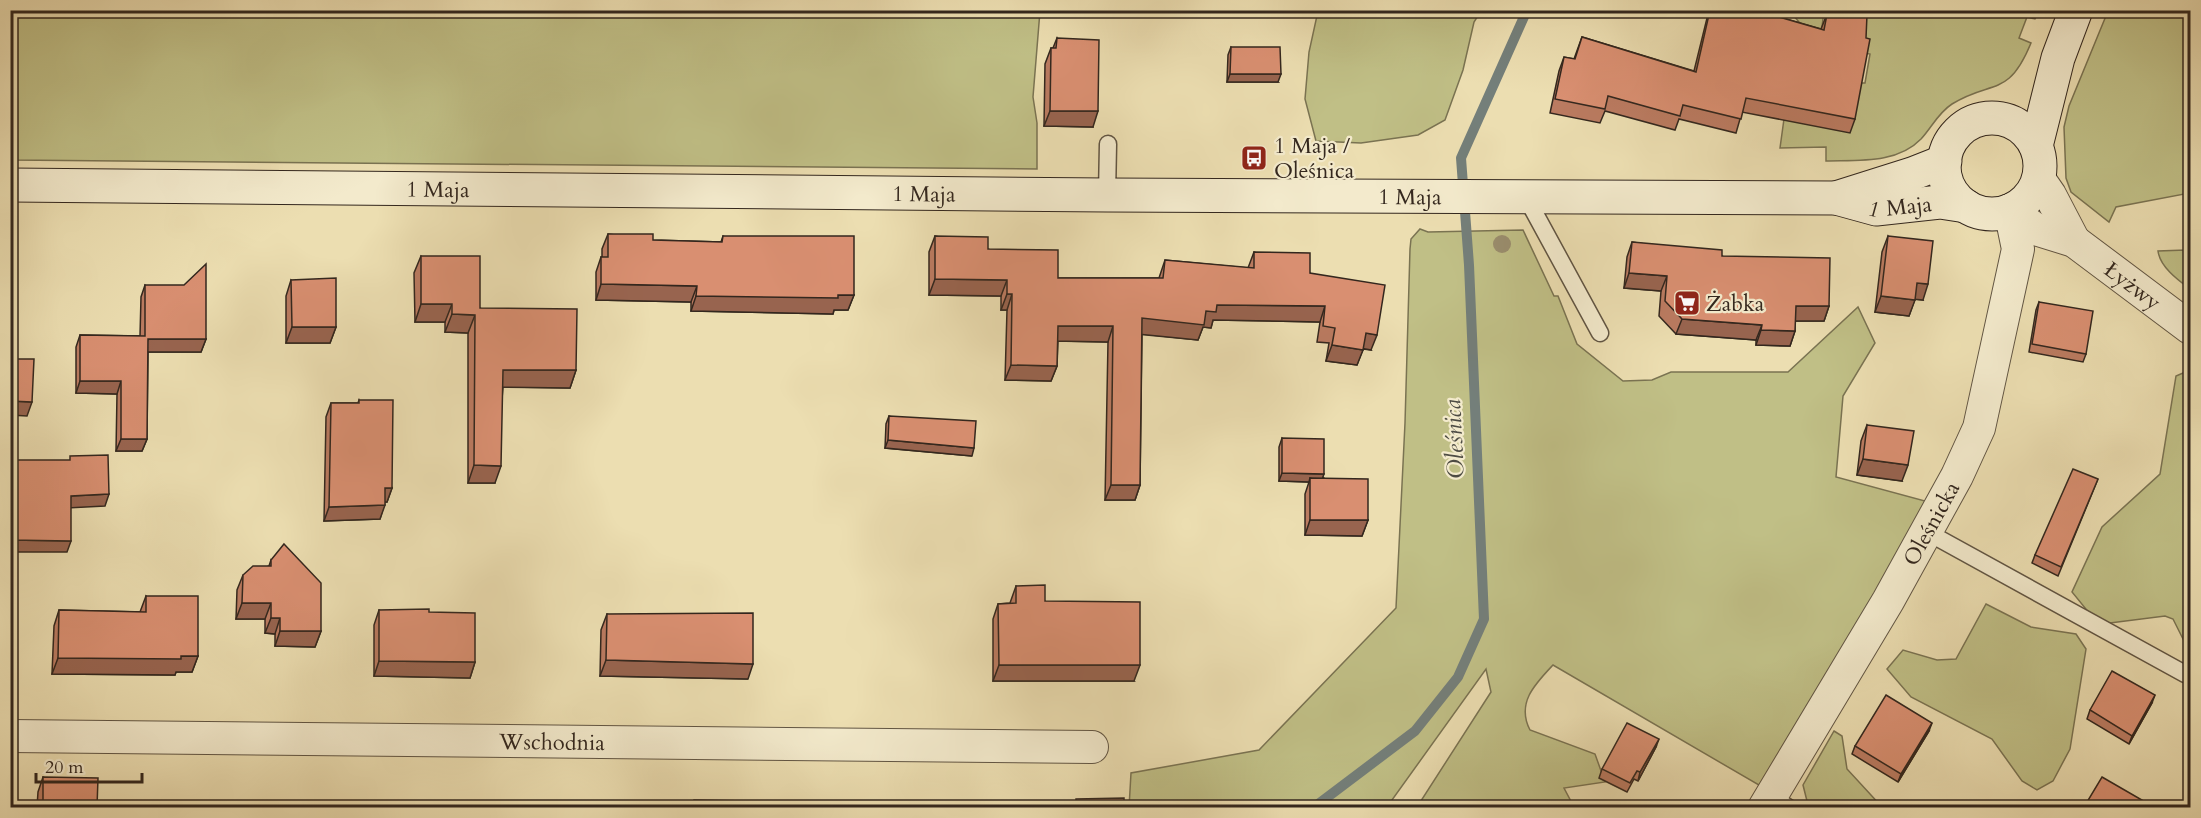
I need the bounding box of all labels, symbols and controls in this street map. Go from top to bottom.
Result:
place label: 1 Maja / Oleśnica [1274,131,1355,186]
bus stop icon: 1 Maja / Oleśnica [1239,143,1269,173]
street label: 1 Maja [406,175,470,205]
street label: 1 Maja [892,179,956,210]
street label: 1 Maja [1378,182,1442,212]
street label: 1 Maja [1865,189,1934,226]
street label: Łyżwy [2098,255,2167,318]
supermarket icon: Żabka [1672,288,1702,318]
place label: Żabka [1706,289,1765,319]
water label: Oleśnica [1436,398,1473,480]
street label: Oleśnicka [1896,476,1967,571]
street label: Wschodnia [498,727,605,758]
scale bar [36,746,142,784]
text: 20 m [45,755,84,780]

